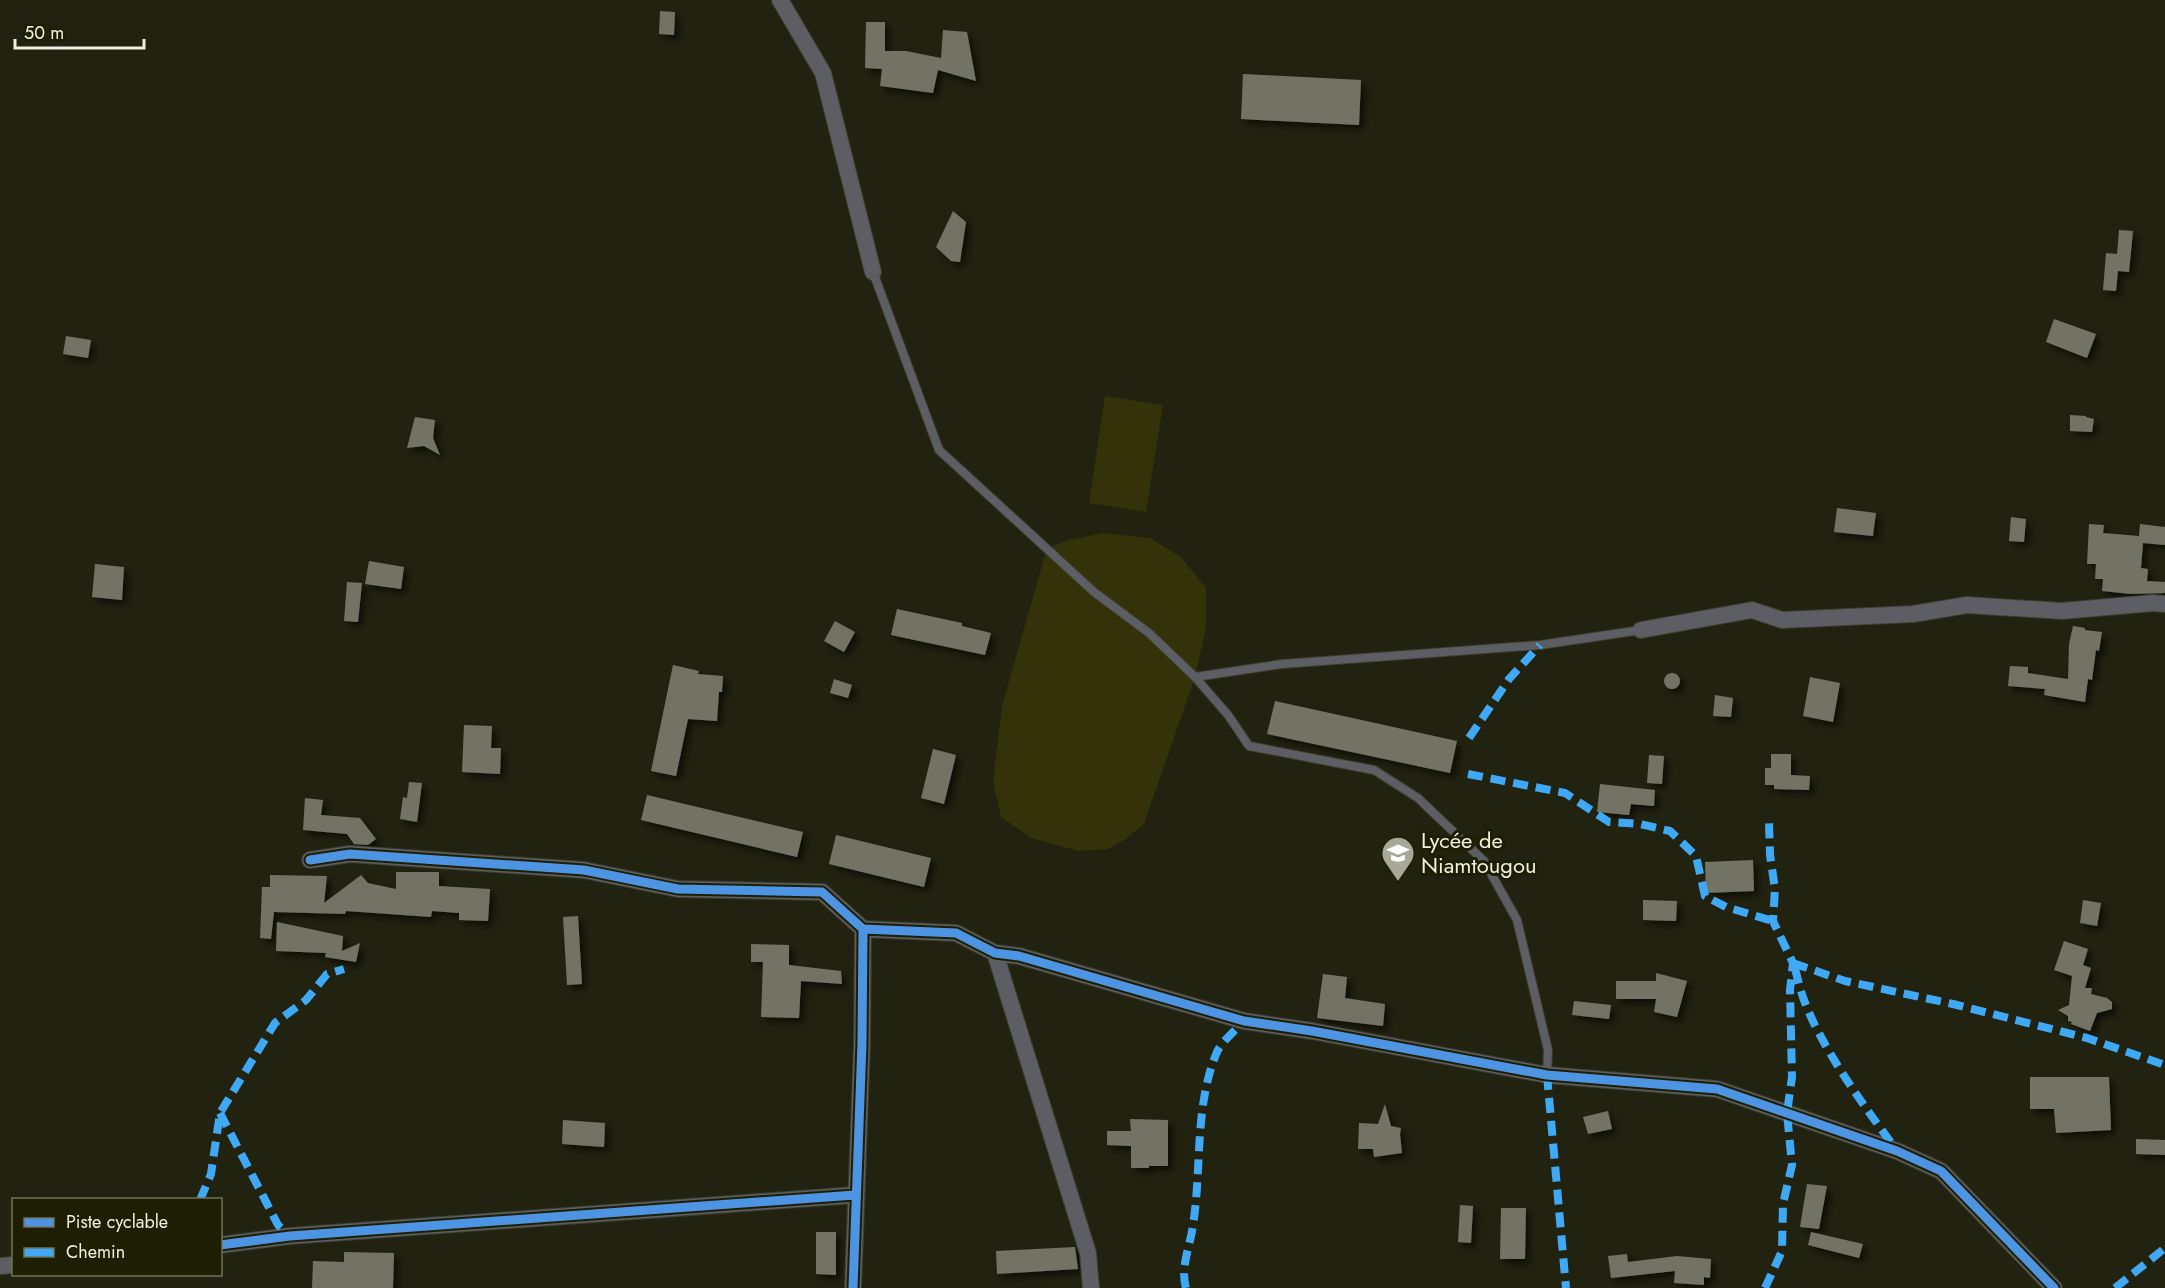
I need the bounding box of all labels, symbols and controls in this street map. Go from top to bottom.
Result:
scale bar [15,12,144,50]
text: 50 m [24,20,64,46]
place label: Lycée de Niamtougou [1421,824,1536,881]
school or university icon: Lycée de Niamtougou [1380,835,1416,882]
legend [12,1198,222,1276]
text: Piste cyclable [66,1209,168,1235]
text: Chemin [66,1239,125,1265]

